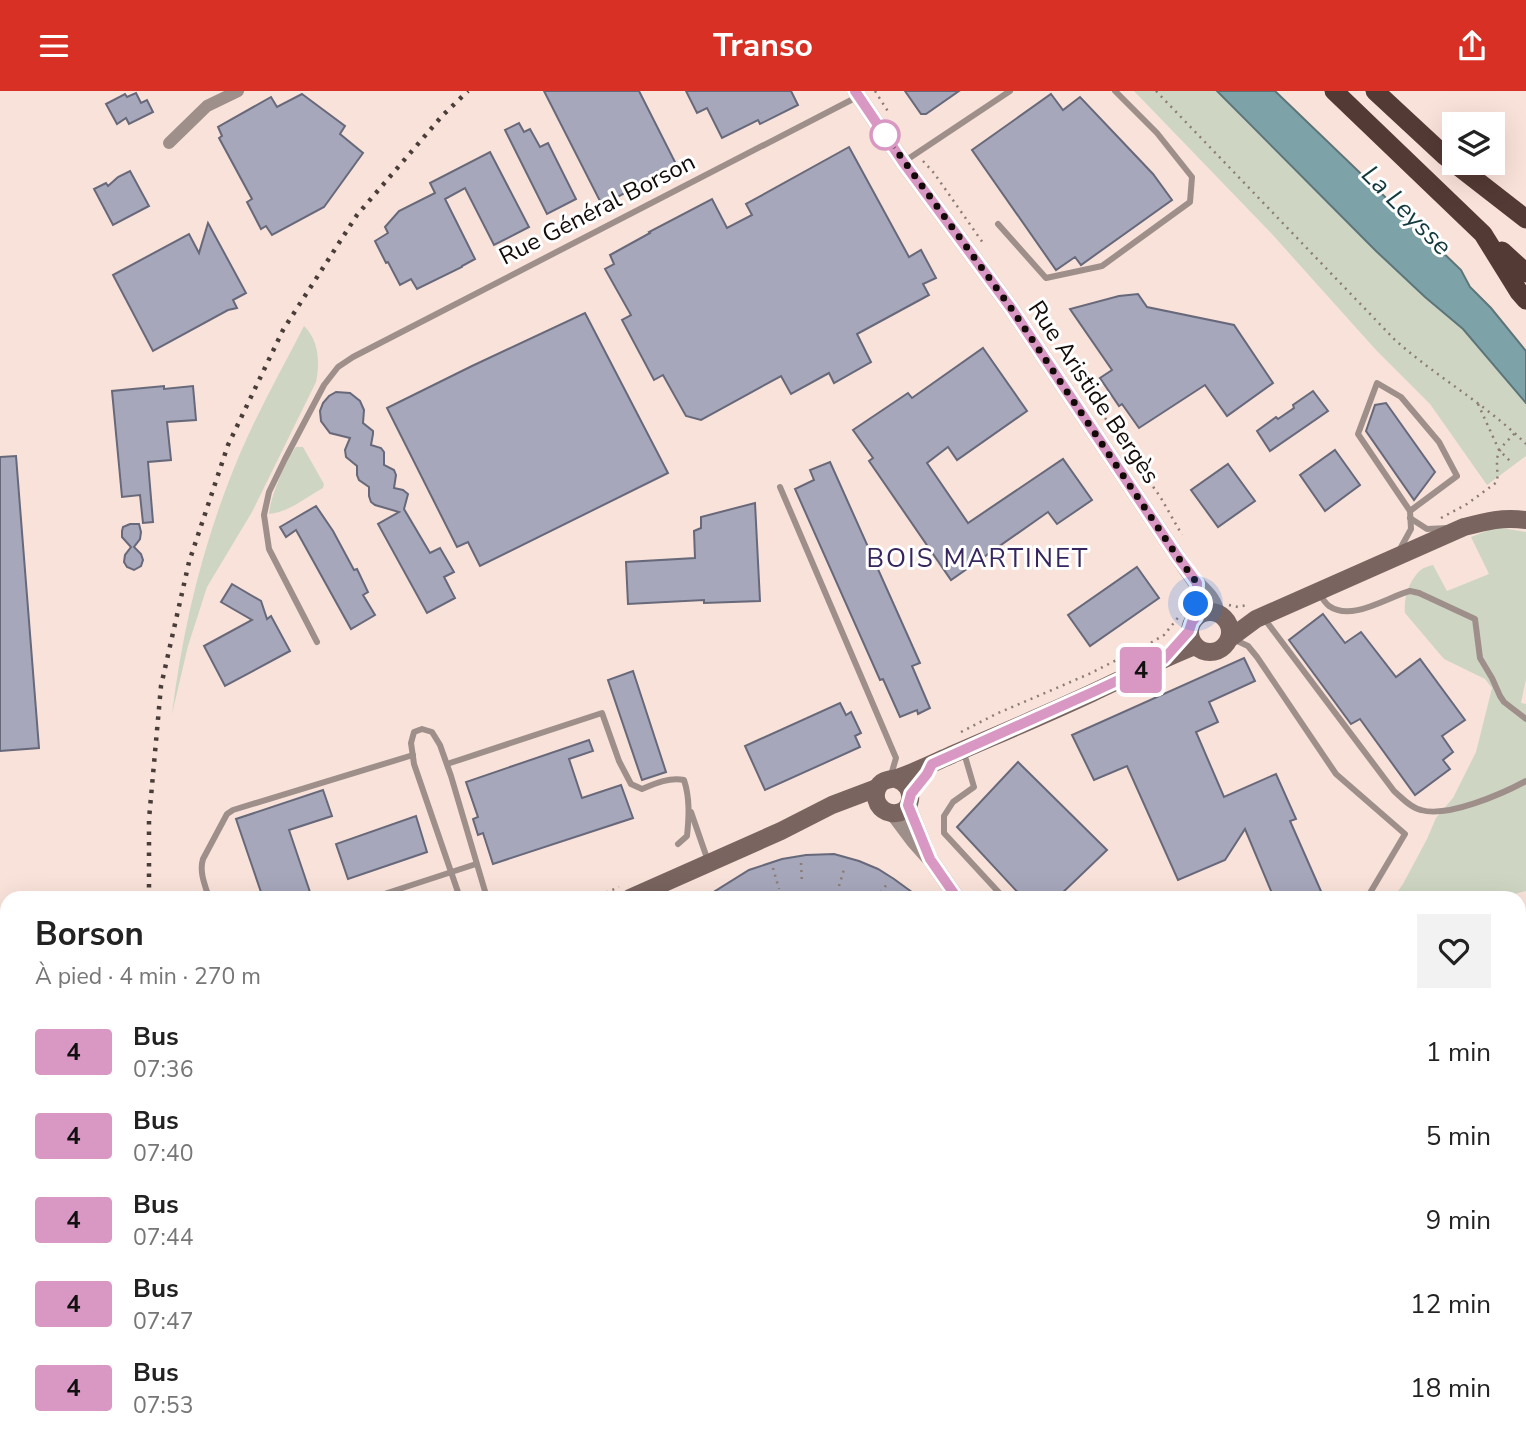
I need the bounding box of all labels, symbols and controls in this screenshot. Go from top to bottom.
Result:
text: Transo [713,24,813,67]
icon: menu [35,27,73,65]
icon: share [1453,27,1491,65]
map controls [1442,112,1505,175]
button: layers [1442,112,1505,175]
unlabelled marker [870,120,900,150]
street label: Rue Général Borson [493,146,701,272]
water label: La Leysse [1354,158,1460,263]
street label: Rue Aristide Bergès [1021,294,1167,490]
district label: BOIS MARTINET [867,541,1089,576]
your location [1178,586,1213,621]
line badge: 4 [1118,647,1164,693]
text: 4 [1134,654,1148,686]
text: Borson [35,912,144,957]
button: heart [1417,914,1491,988]
text: À pied · 4 min · 270 m [35,961,261,992]
text: Bus [133,1019,179,1054]
text: 1 min [1426,1035,1491,1070]
text: 4 [66,1036,81,1068]
text: 07:36 [133,1054,193,1085]
text: Bus [133,1103,179,1138]
text: 5 min [1426,1119,1491,1154]
text: 4 [66,1120,81,1152]
text: 07:40 [133,1138,193,1169]
text: Bus [133,1187,179,1222]
text: 9 min [1426,1203,1491,1238]
text: 4 [66,1204,81,1236]
text: 07:44 [133,1222,193,1253]
text: Bus [133,1271,179,1306]
text: 12 min [1410,1287,1491,1322]
text: 4 [66,1288,81,1320]
text: 07:47 [133,1306,193,1337]
text: Bus [133,1355,179,1390]
text: 18 min [1410,1371,1491,1406]
text: 4 [66,1372,81,1404]
text: 07:53 [133,1390,193,1421]

